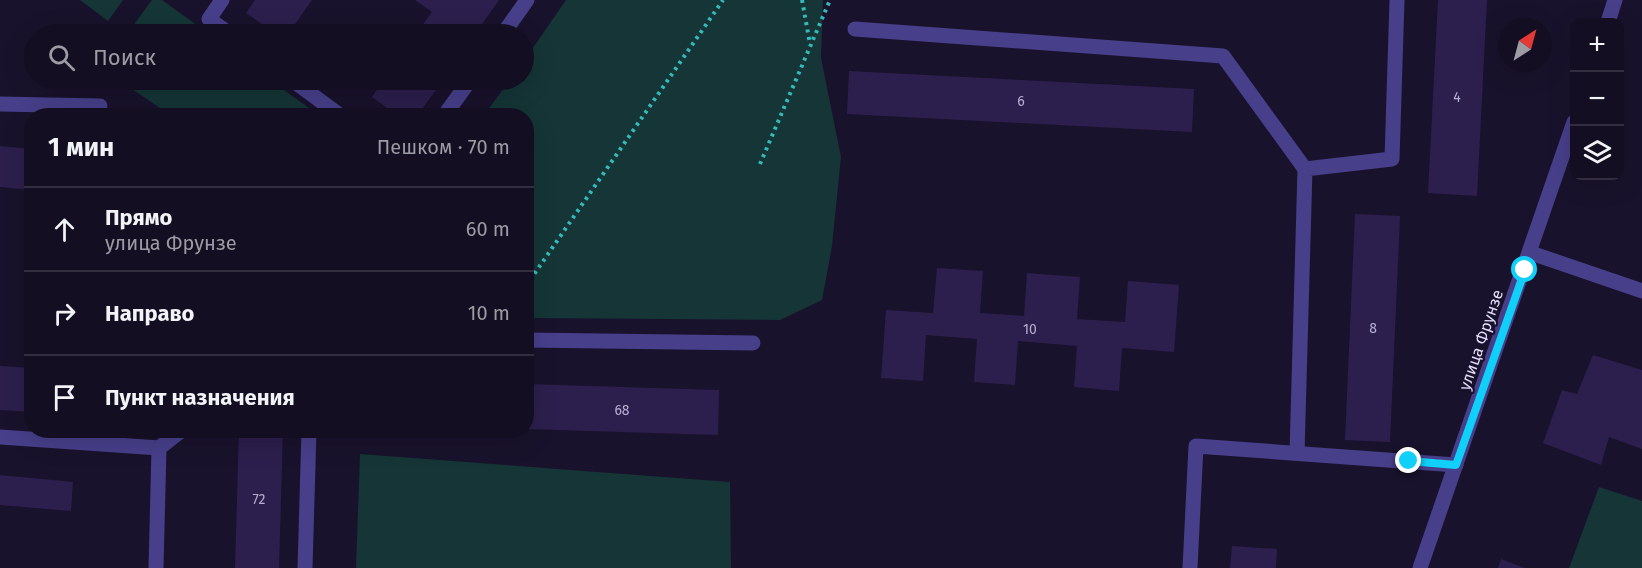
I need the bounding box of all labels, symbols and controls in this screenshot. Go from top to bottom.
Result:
north arrow [1498,18,1552,72]
map controls [1570,18,1624,180]
button: + [1570,18,1624,72]
search box [24,24,534,90]
icon: search [45,41,78,74]
text: Поиск [93,44,156,71]
button: − [1570,72,1624,126]
house number: 4 [1453,89,1461,106]
house number: 6 [1017,93,1025,110]
button: layers [1570,126,1624,180]
text: 1 мин [48,132,114,163]
text: Пешком · 70 m [377,135,510,159]
text: Прямо [105,204,172,231]
icon: ahead [48,213,81,246]
text: 60 m [466,217,510,241]
text: улица Фрунзе [105,231,237,255]
route start [1511,256,1537,282]
street label: улица Фрунзе [1455,287,1507,393]
icon: right [48,297,81,330]
text: Направо [105,300,194,327]
text: 10 m [468,301,510,325]
house number: 8 [1369,320,1377,337]
house number: 10 [1023,321,1037,338]
icon: arrive [48,381,81,414]
text: Пункт назначения [105,384,295,411]
house number: 68 [614,402,630,419]
route end [1395,447,1421,473]
house number: 72 [253,491,266,508]

